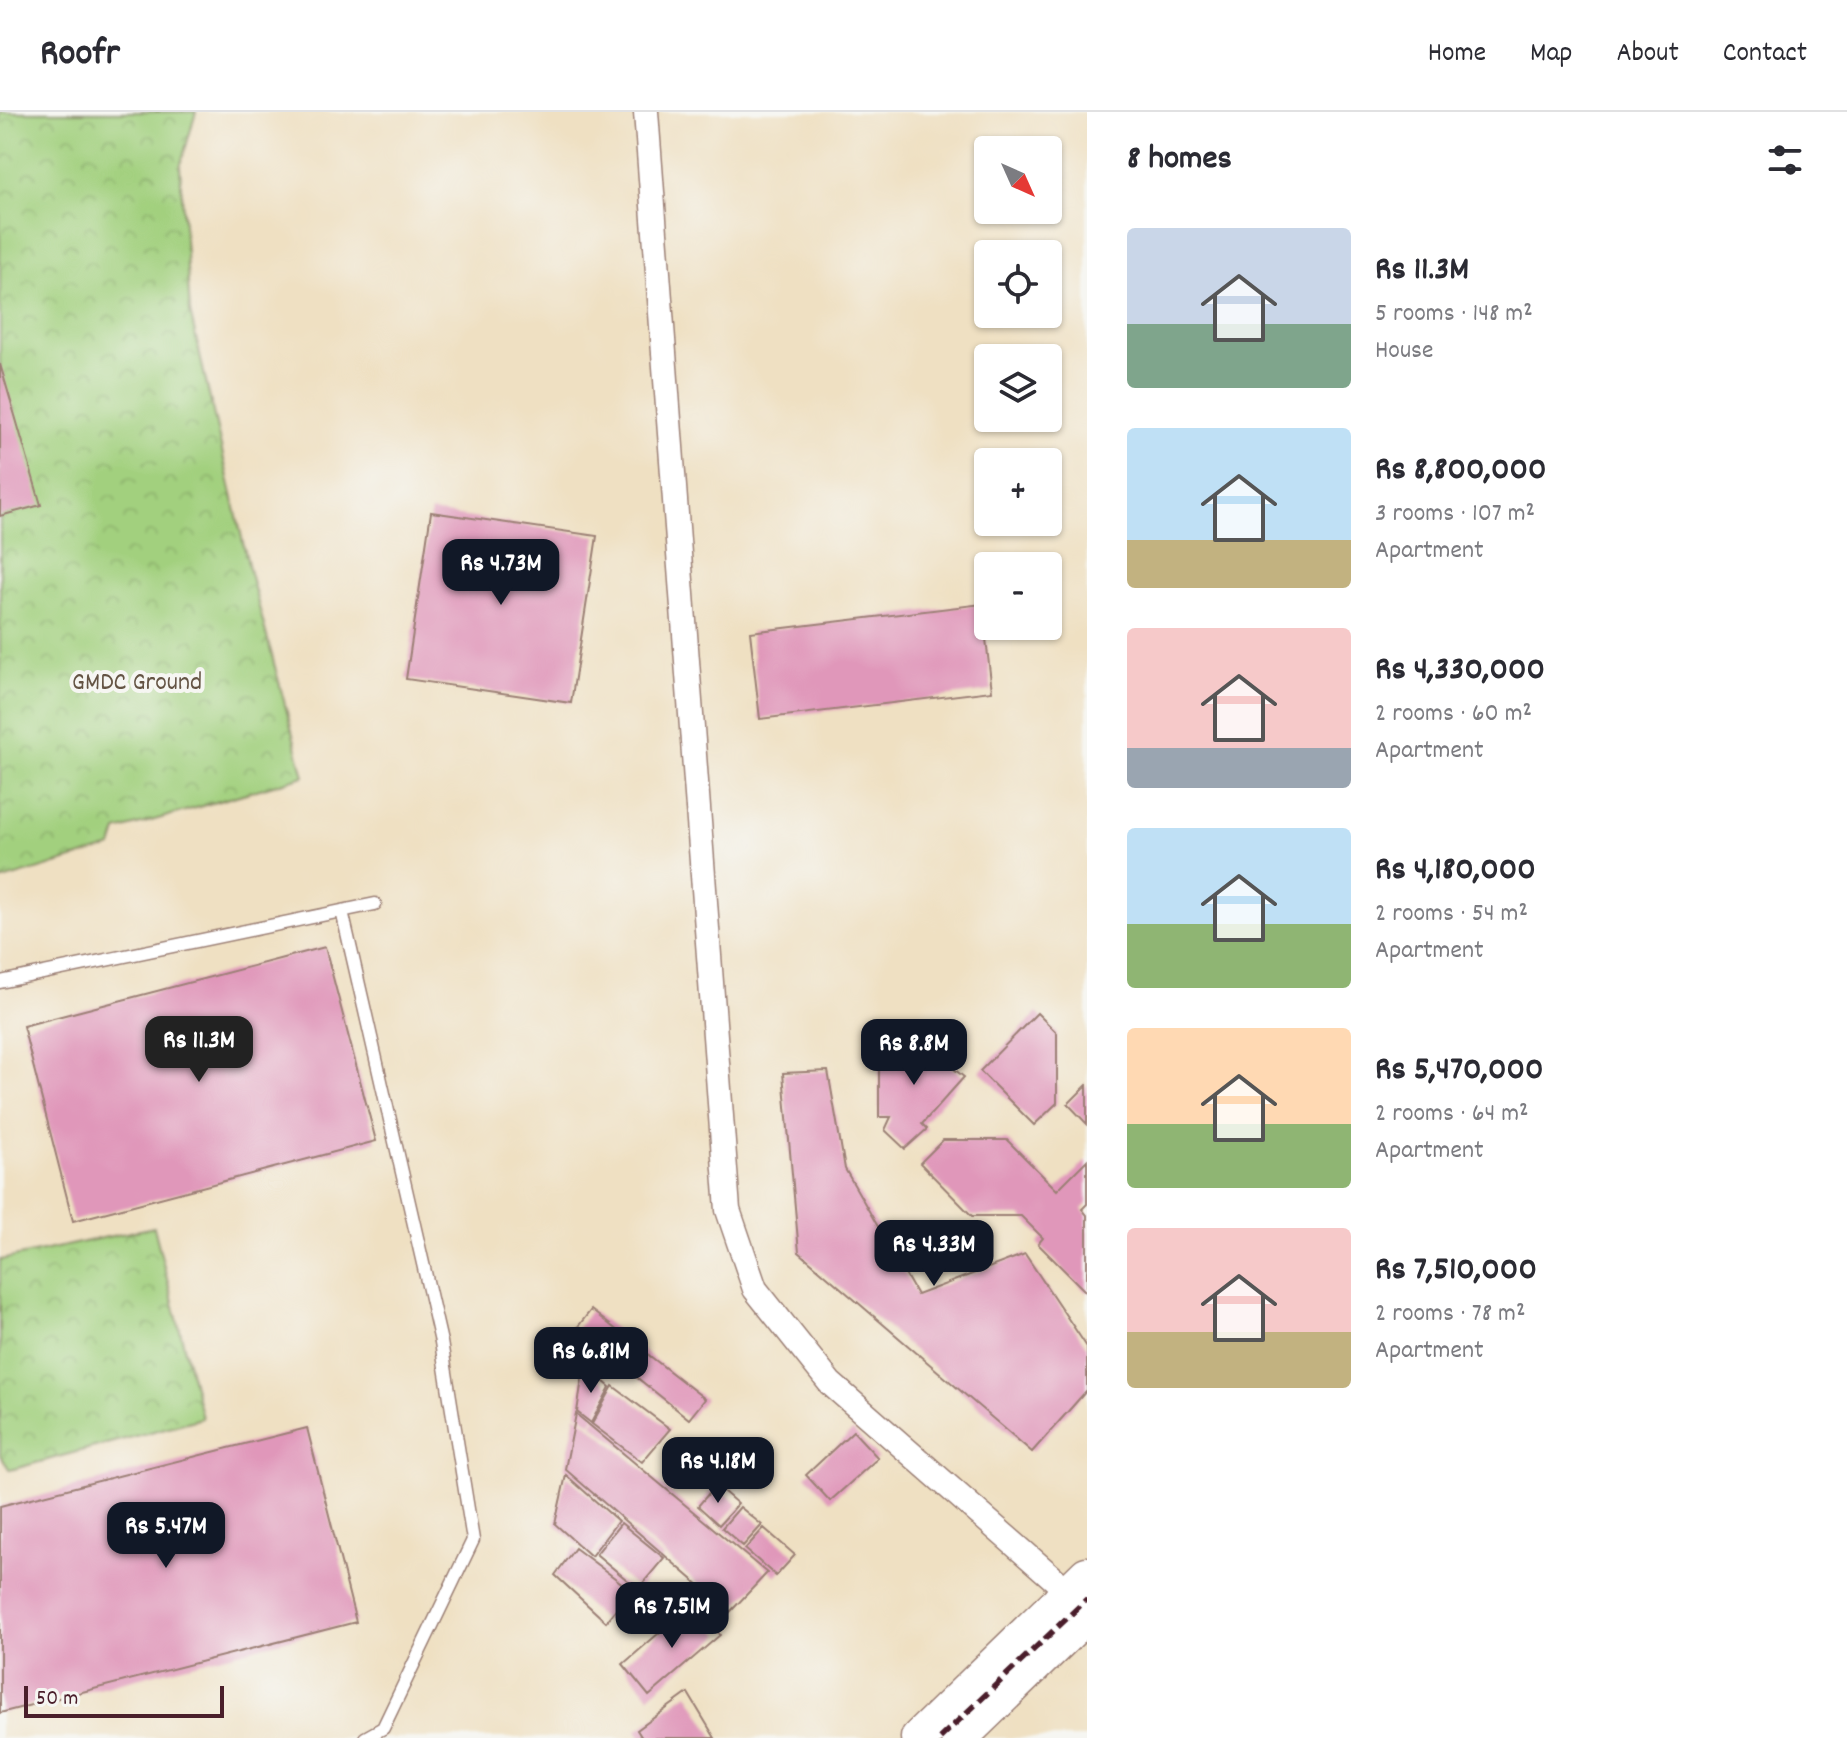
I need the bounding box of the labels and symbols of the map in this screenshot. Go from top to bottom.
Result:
north arrow [974,136,1062,224]
pin: Rs 4.73M [418,539,584,607]
park label: GMDC Ground [72,665,202,702]
pin: Rs 11.3M [116,1016,282,1084]
pin: Rs 8.8M [840,1019,988,1087]
pin: Rs 4.33M [851,1220,1017,1288]
pin: Rs 6.81M [508,1327,674,1395]
pin: Rs 4.18M [635,1437,801,1505]
pin: Rs 5.47M [83,1502,249,1570]
pin: Rs 7.51M [589,1582,755,1650]
scale bar [24,1682,224,1718]

